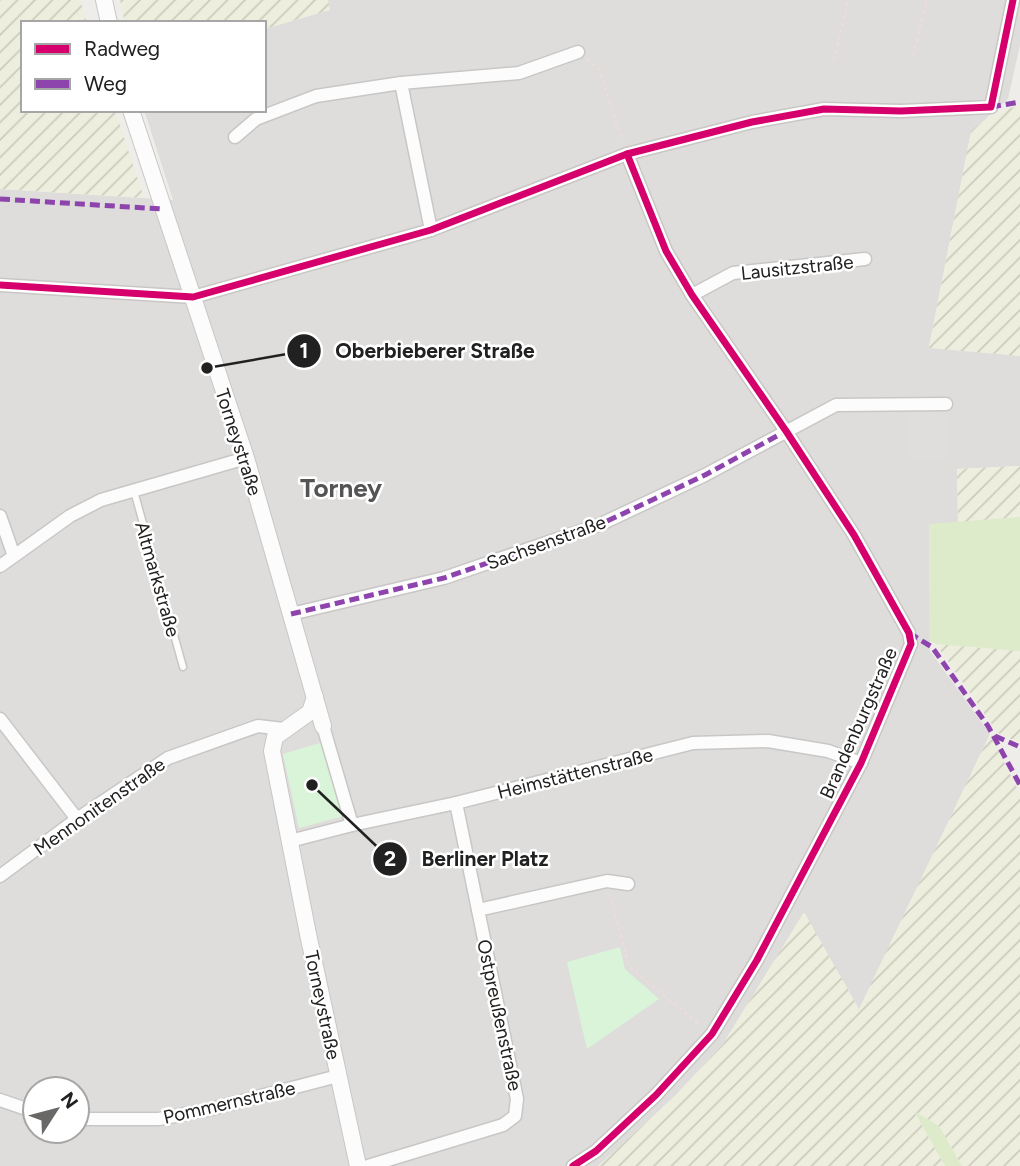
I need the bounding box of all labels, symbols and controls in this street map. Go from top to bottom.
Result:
legend [21,21,266,112]
text: Radweg [84,36,160,61]
text: Weg [84,71,127,96]
street label: Lausitzstraße [740,250,855,285]
callout: Oberbieberer Straße [286,330,548,372]
text: 1 [300,338,308,363]
text: Oberbieberer Straße [335,338,535,363]
street label: Torneystraße [210,386,267,498]
district label: Torney [300,472,382,504]
street label: Sachsenstraße [483,510,609,575]
street label: Altmarkstraße [130,519,185,639]
street label: Brandenburgstraße [815,644,902,802]
street label: Heimstättenstraße [495,743,655,804]
street label: Mennonitenstraße [29,753,169,860]
callout: Berliner Platz [372,838,562,880]
text: 2 [384,846,396,871]
text: Berliner Platz [421,846,549,871]
street label: Ostpreußenstraße [472,937,527,1093]
street label: Torneystraße [300,949,345,1062]
north arrow [21,1075,91,1145]
street label: Pommernstraße [161,1076,297,1129]
text: N [56,1088,83,1113]

